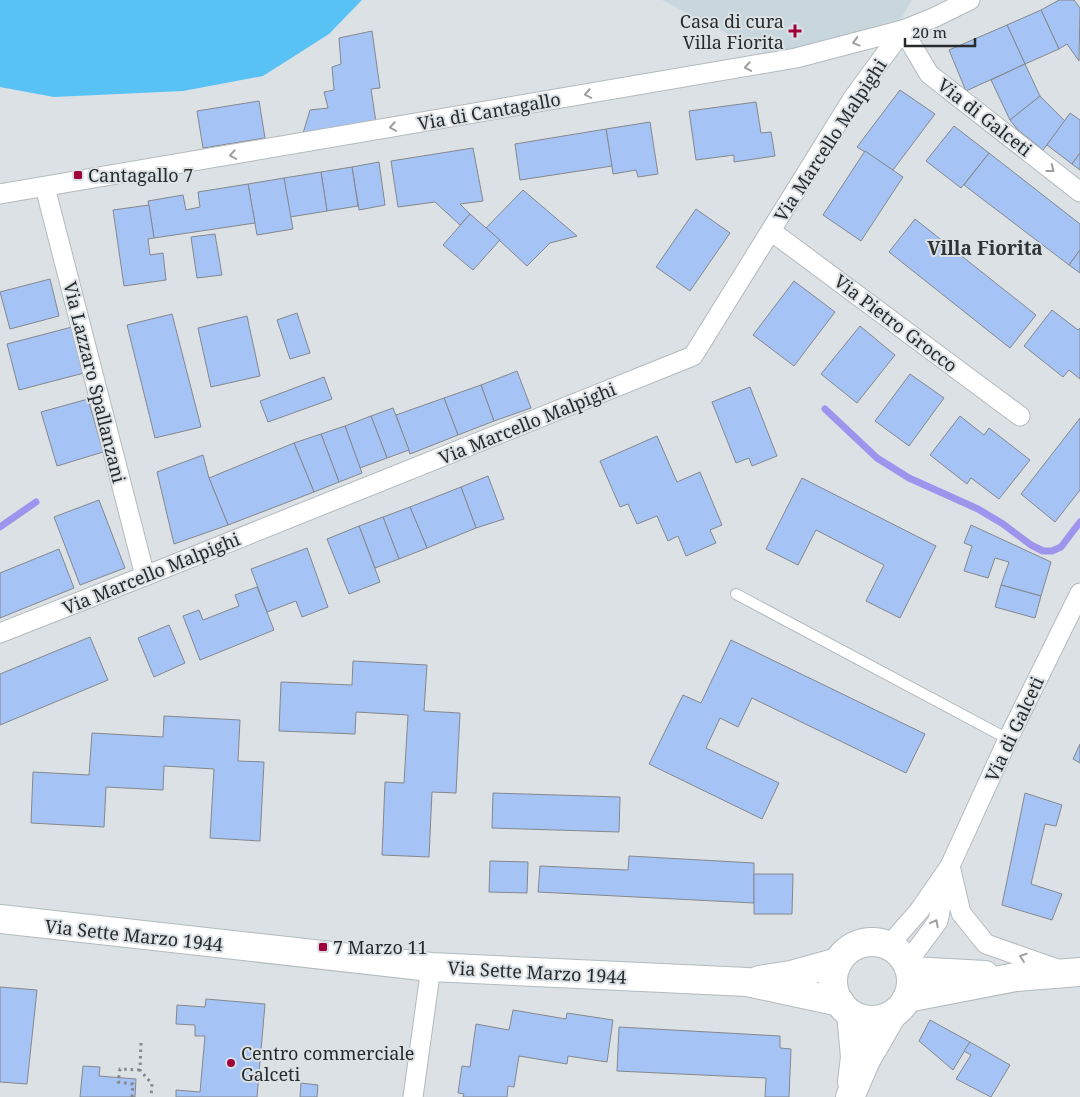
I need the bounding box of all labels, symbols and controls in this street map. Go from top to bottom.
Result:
place label: Casa di cura Villa Fiorita [680,9,784,54]
scale bar [905,15,975,47]
text: 20 m [912,22,947,42]
marker: Casa di cura Villa Fiorita [788,24,802,38]
one-way arrow [852,37,860,47]
street label: Via Marcello Malpighi [768,54,892,226]
one-way arrow [744,61,752,71]
street label: Via di Galceti [933,73,1037,161]
street label: Via di Cantagallo [416,87,562,135]
one-way arrow [583,88,592,98]
one-way arrow [389,122,397,132]
one-way arrow [229,149,237,159]
place label: Cantagallo 7 [88,163,193,187]
one-way arrow [1045,164,1054,172]
marker: Cantagallo 7 [72,169,84,181]
district label: Villa Fiorita [927,235,1043,261]
street label: Via Pietro Grocco [829,269,963,377]
street label: Via Lazzaro Spallanzani [58,279,132,485]
street label: Via Marcello Malpighi [435,376,619,470]
street label: Via Marcello Malpighi [59,526,243,620]
street label: Via di Galceti [979,672,1049,785]
street label: Via Sette Marzo 1944 [44,914,224,956]
one-way arrow [929,919,939,928]
place label: 7 Marzo 11 [333,935,428,959]
marker: 7 Marzo 11 [317,941,329,953]
one-way arrow [1019,953,1027,963]
street label: Via Sette Marzo 1944 [447,955,627,989]
place label: Centro commerciale Galceti [241,1041,415,1086]
marker: Centro commerciale Galceti [225,1057,237,1069]

